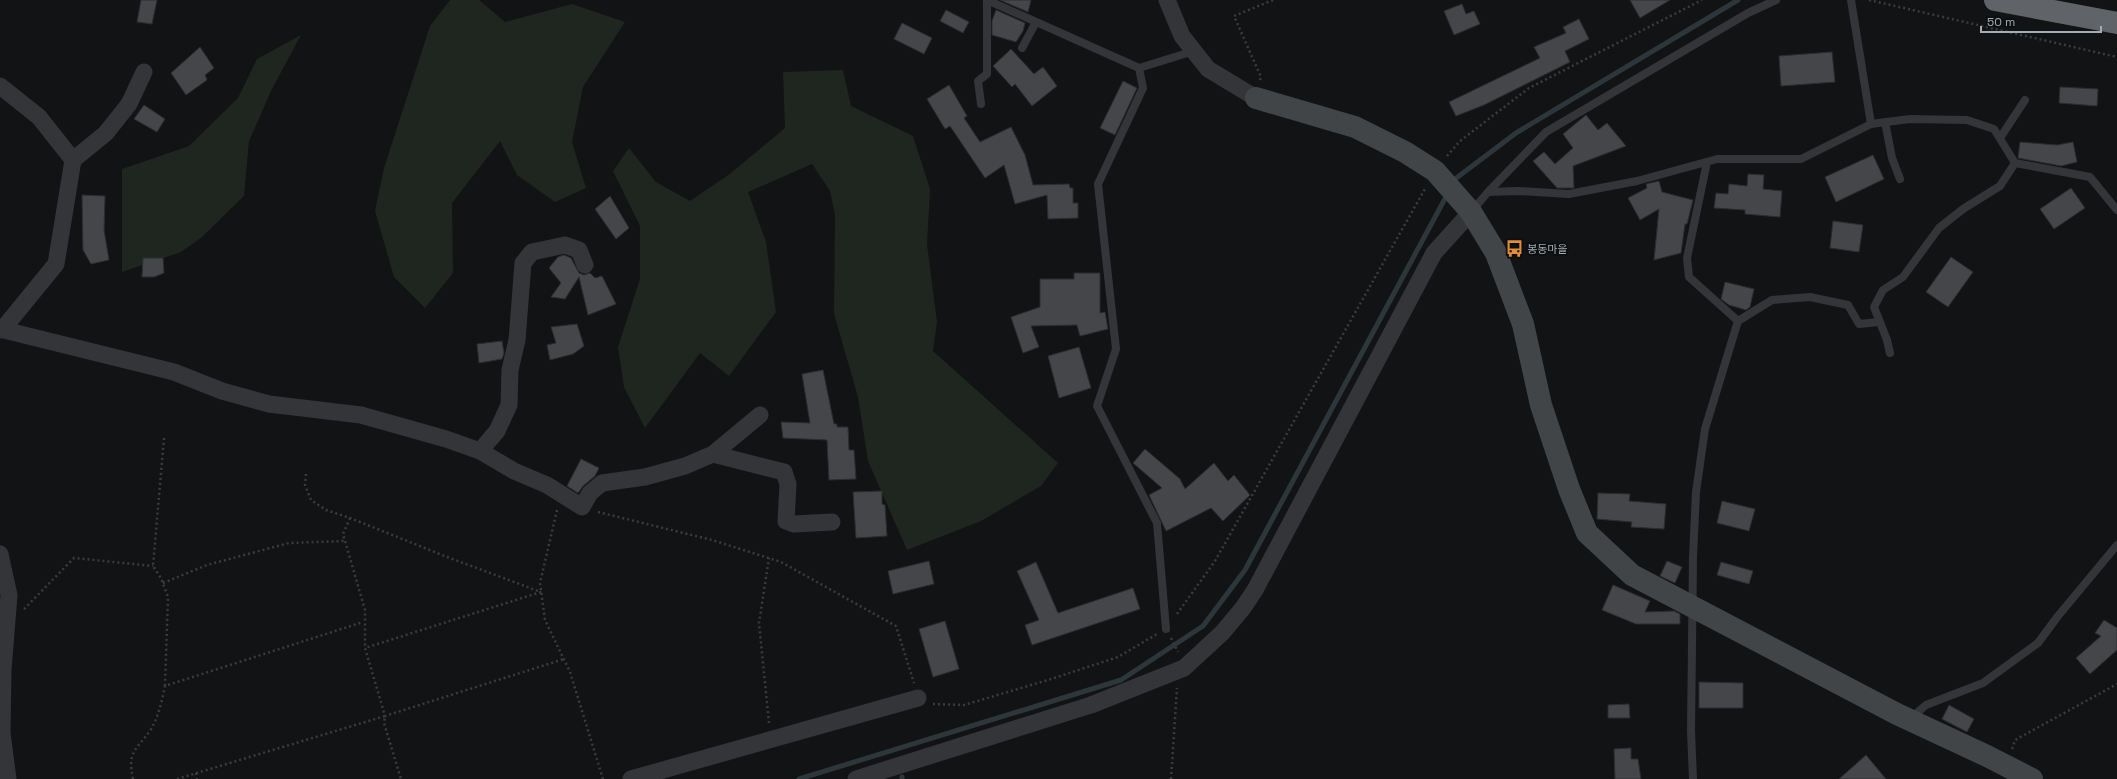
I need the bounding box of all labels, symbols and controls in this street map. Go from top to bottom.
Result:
scale bar [1981,8,2101,34]
text: 50 m [1987,14,2015,30]
bus stop icon: 봉동마을 [1504,239,1524,259]
place label: 봉동마을 [1527,242,1567,256]

